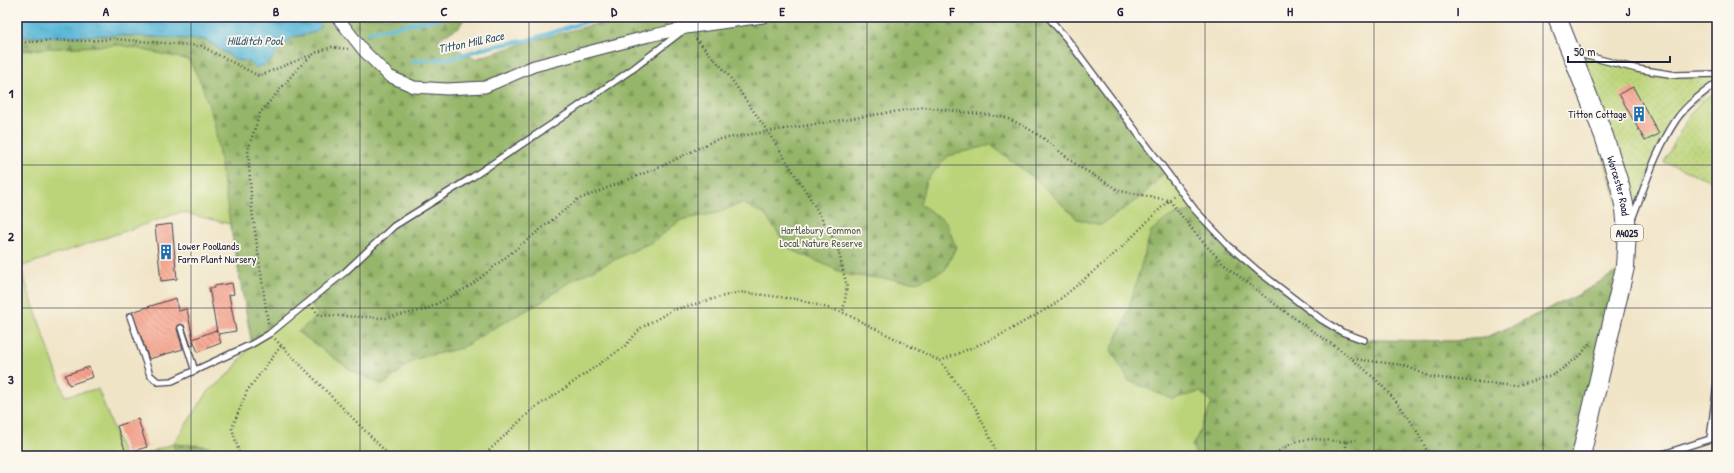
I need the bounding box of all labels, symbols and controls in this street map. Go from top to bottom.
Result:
text: A [103,2,110,20]
text: B [273,2,280,20]
text: C [440,2,448,20]
text: D [611,2,618,20]
text: E [779,2,785,20]
text: F [949,2,956,20]
text: G [1117,2,1124,20]
text: H [1287,2,1293,20]
text: I [1456,2,1460,20]
text: J [1626,2,1631,20]
water label: Titton Mill Race [436,26,507,57]
water label: Hillditch Pool [227,32,284,49]
scale bar [1568,38,1670,64]
text: 50 m [1574,43,1595,60]
text: 1 [9,84,14,102]
building icon: Titton Cottage [1630,105,1648,123]
place label: Titton Cottage [1568,107,1628,121]
street label: Worcester Road [1604,154,1633,217]
park label: Hartlebury Common Local Nature Reserve [779,223,863,250]
road number: A4025 [1611,225,1643,241]
text: 2 [8,227,15,245]
place label: Lower Poollands Farm Plant Nursery [177,239,257,266]
building icon: Lower Poollands Farm Plant Nursery [157,243,175,261]
text: 3 [8,370,14,388]

